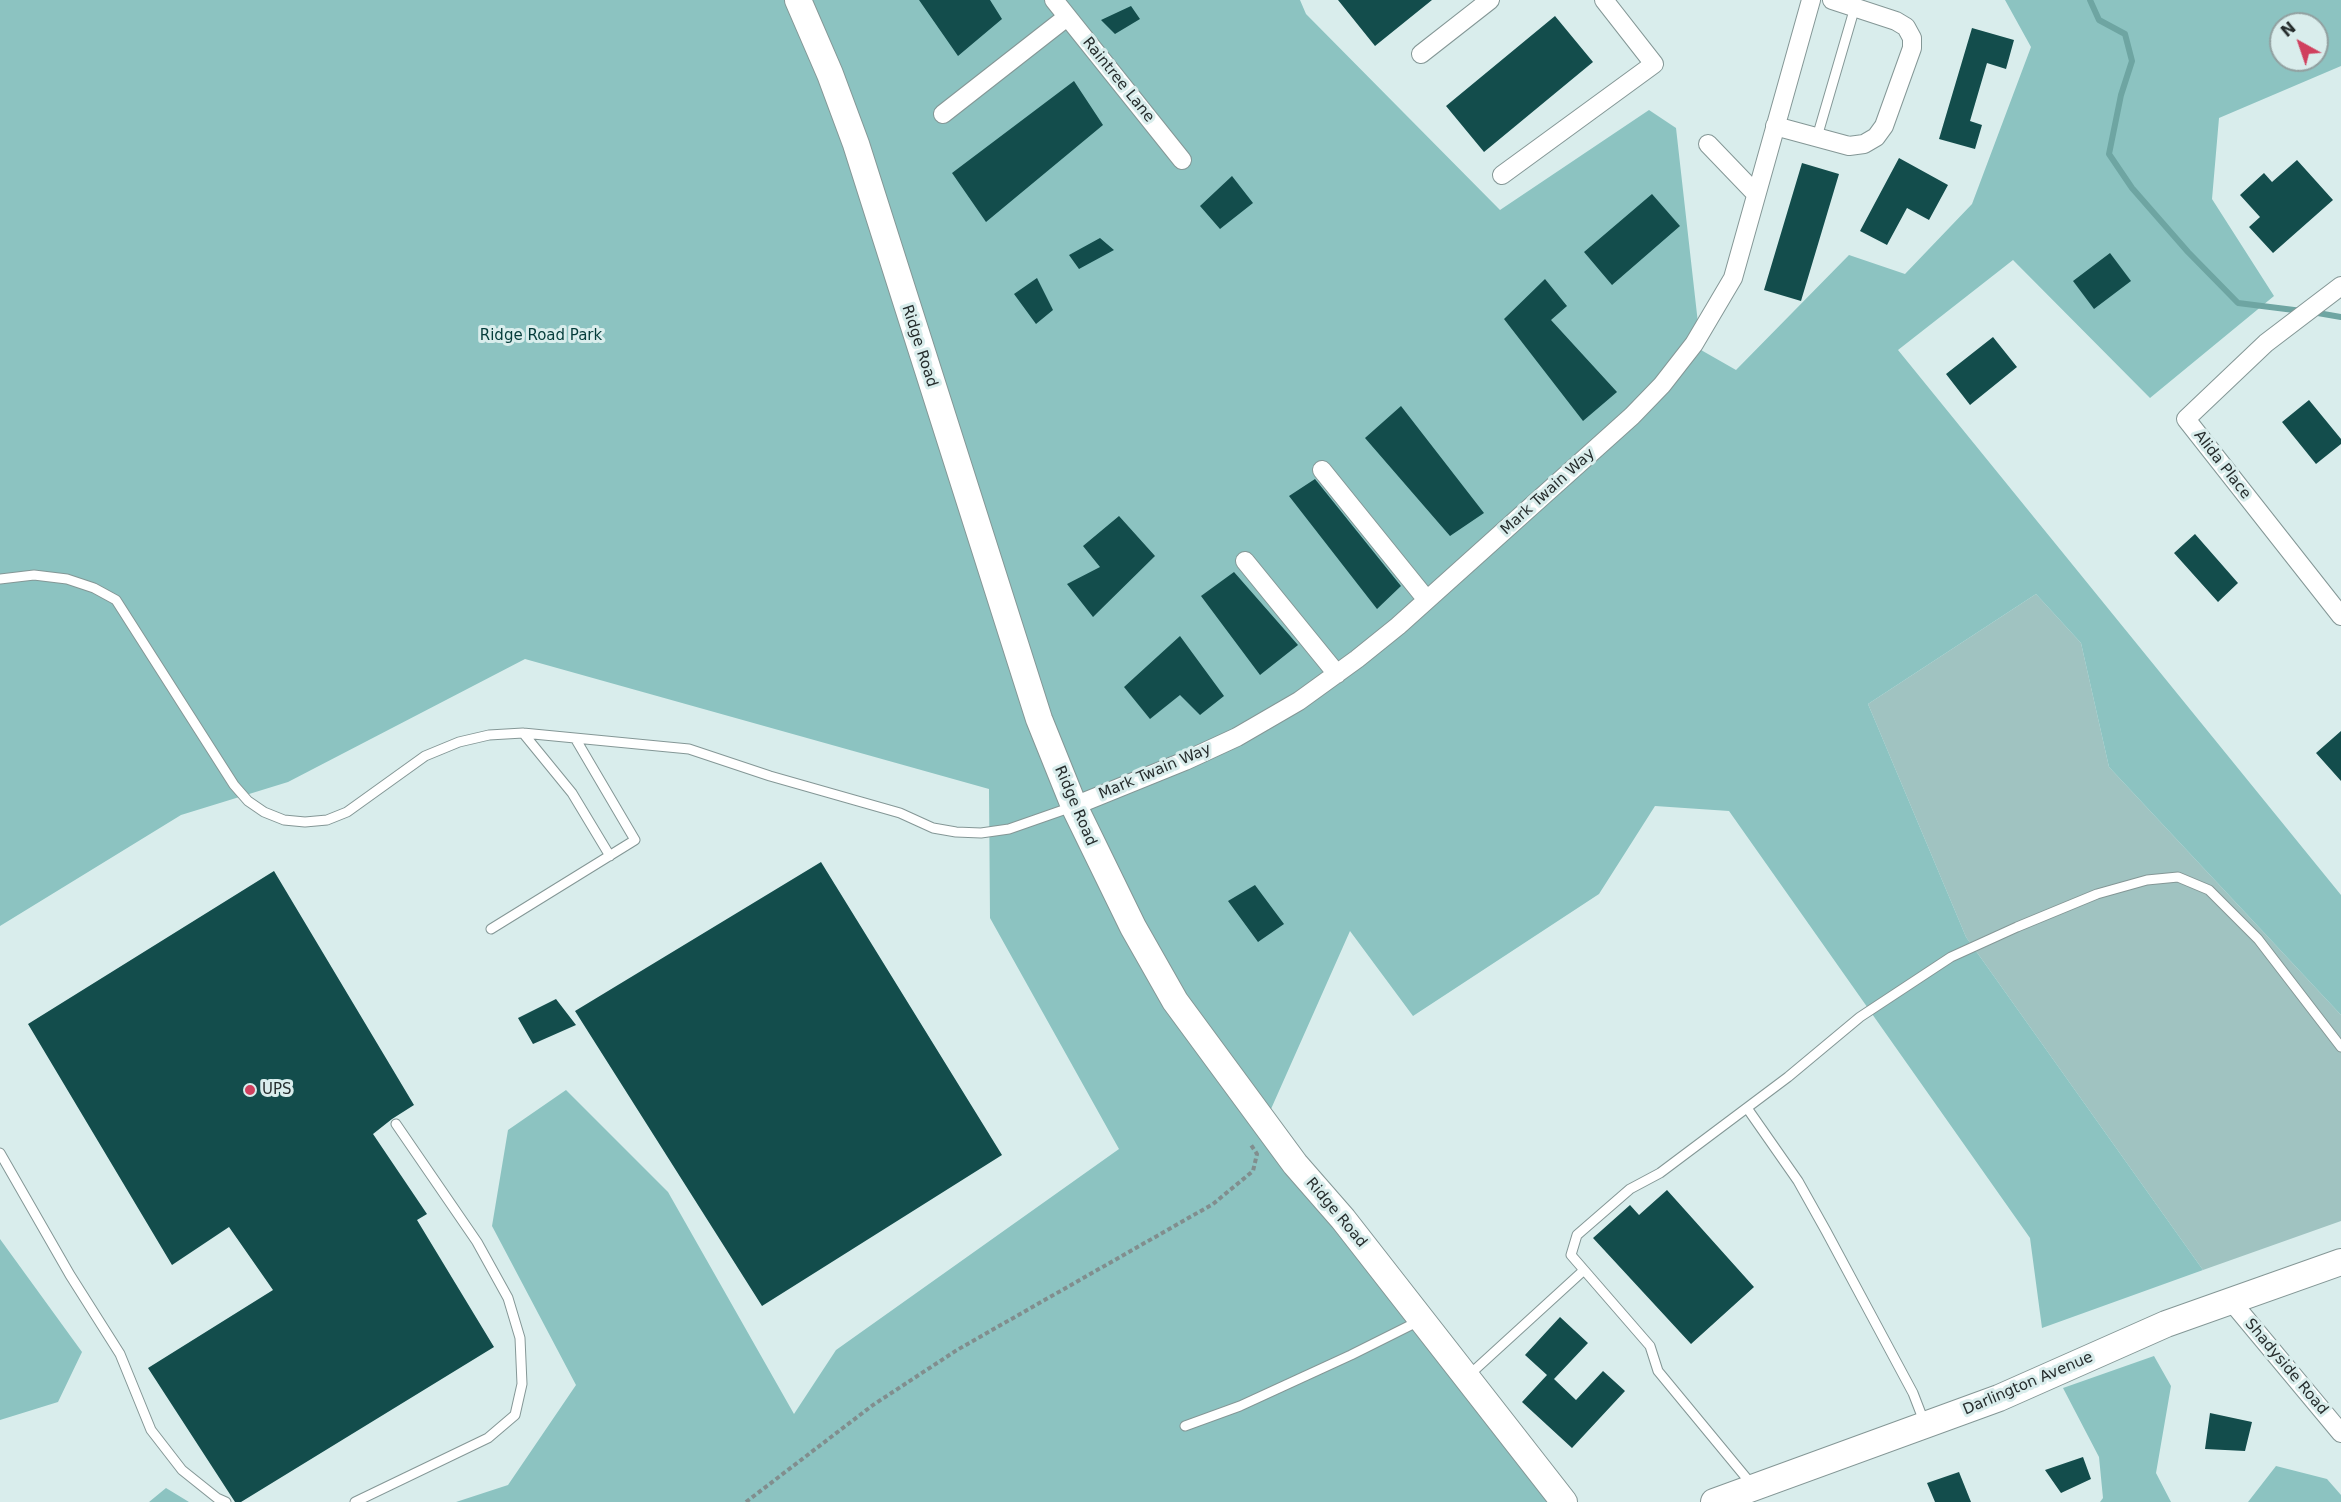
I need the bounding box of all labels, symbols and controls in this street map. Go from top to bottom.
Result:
north arrow [2269,12,2329,72]
text: N [2277,18,2300,41]
street label: Raintree Lane [1078,34,1158,126]
street label: Ridge Road [897,303,941,389]
park label: Ridge Road Park [480,327,602,345]
street label: Alida Place [2190,427,2254,503]
street label: Mark Twain Way [1497,445,1599,539]
street label: Mark Twain Way [1096,740,1214,804]
street label: Ridge Road [1050,763,1100,849]
place label: UPS [262,1081,292,1099]
marker: UPS [243,1083,257,1097]
street label: Ridge Road [1302,1175,1370,1251]
street label: Shadyside Road [2241,1315,2331,1419]
street label: Darlington Avenue [1960,1348,2096,1420]

